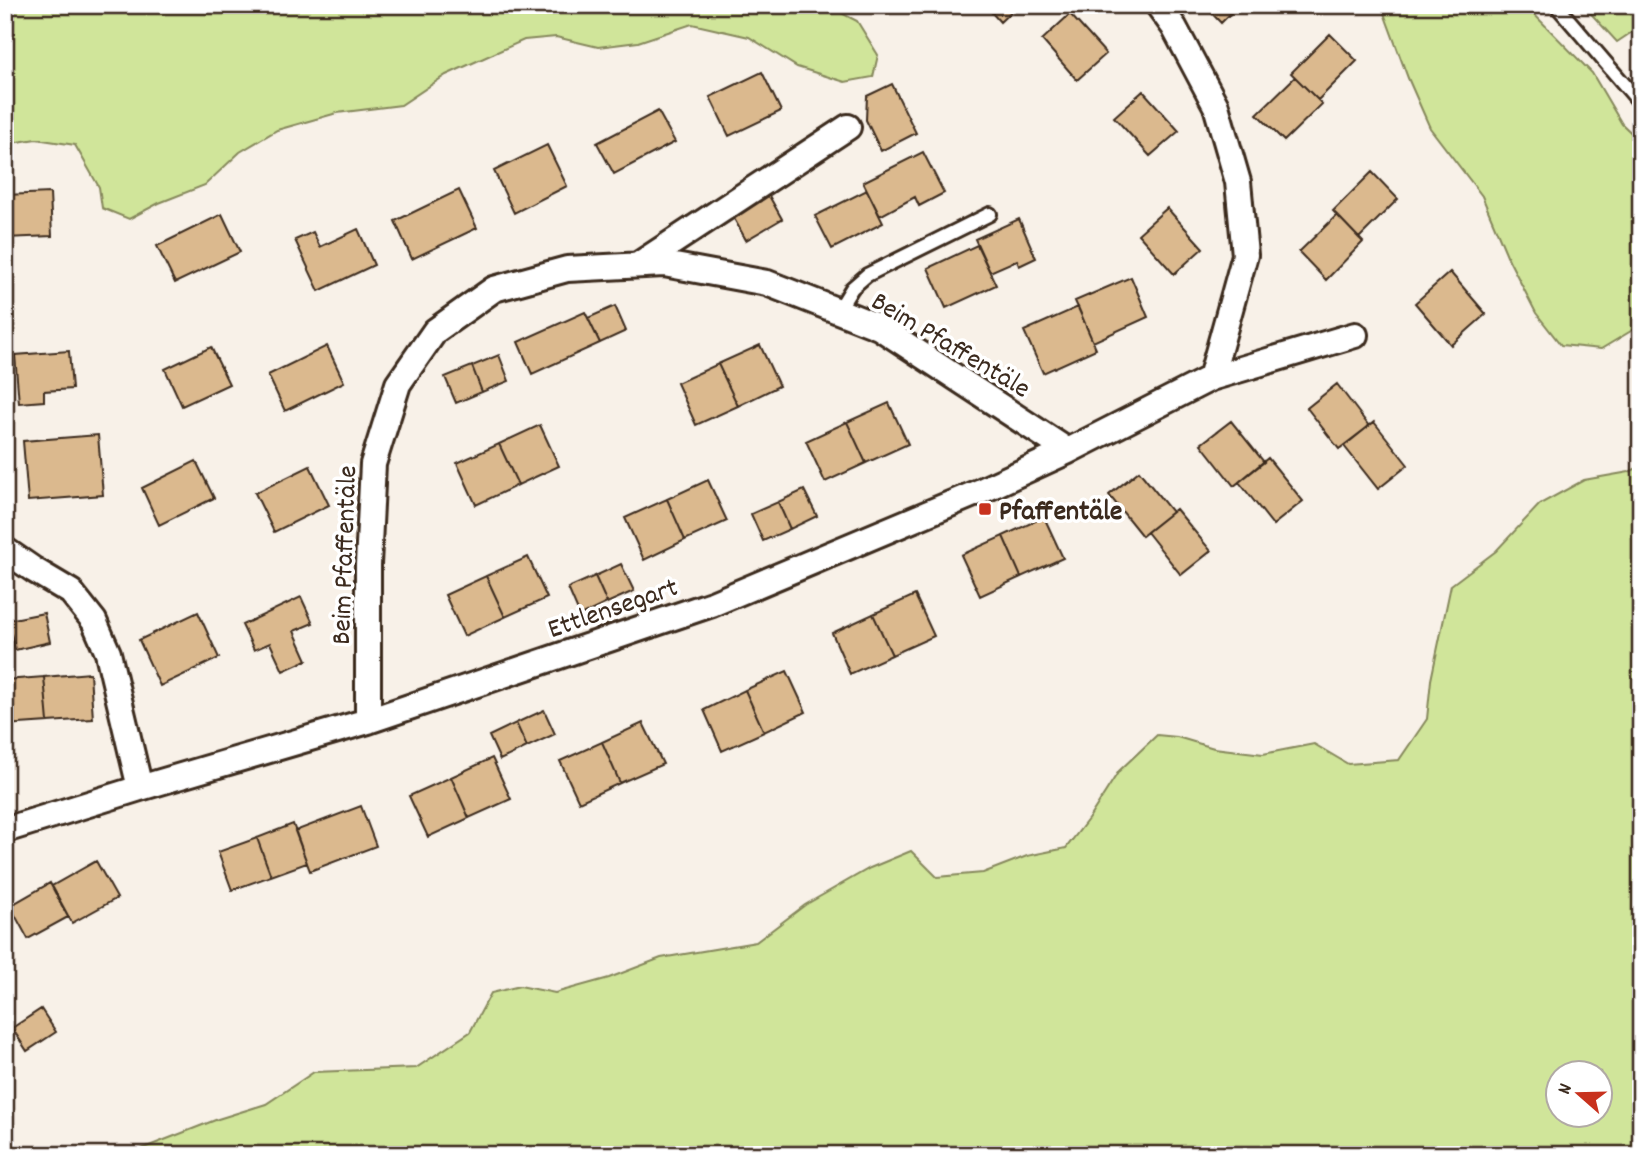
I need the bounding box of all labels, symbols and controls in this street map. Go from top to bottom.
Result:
street label: Beim Pfaffentäle [862,284,1037,411]
street label: Beim Pfaffentäle [324,465,370,646]
place label: Pfaffentäle [999,494,1122,534]
marker: Pfaffentäle [977,501,993,517]
street label: Ettlensegart [543,570,684,652]
north arrow [1544,1058,1614,1128]
text: N [1552,1080,1581,1098]

